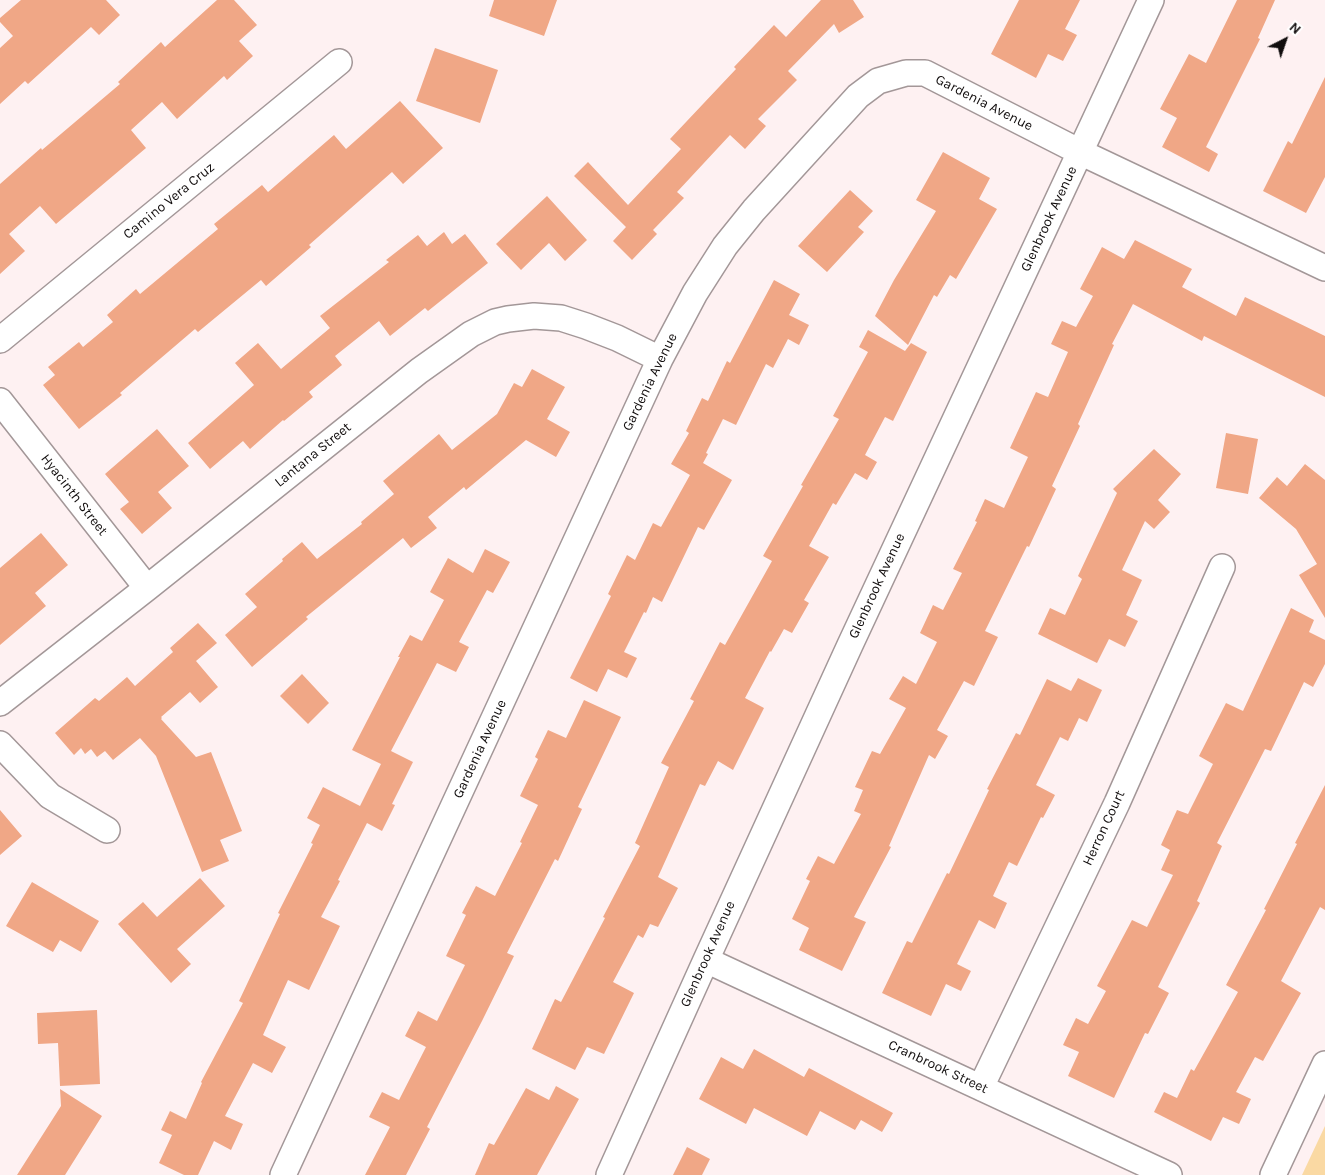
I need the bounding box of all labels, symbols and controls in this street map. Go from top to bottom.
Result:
north arrow [1260,15,1310,65]
text: N [1286,19,1305,38]
street label: Gardenia Avenue [933,71,1035,135]
street label: Camino Vera Cruz [120,159,218,243]
street label: Glenbrook Avenue [1017,164,1081,274]
street label: Gardenia Avenue [619,330,681,434]
street label: Lantana Street [271,419,355,491]
street label: Hyacinth Street [37,451,111,539]
street label: Glenbrook Avenue [845,531,909,641]
street label: Gardenia Avenue [450,697,510,801]
street label: Herron Court [1079,788,1129,868]
street label: Glenbrook Avenue [677,898,739,1010]
street label: Cranbrook Street [885,1037,991,1097]

